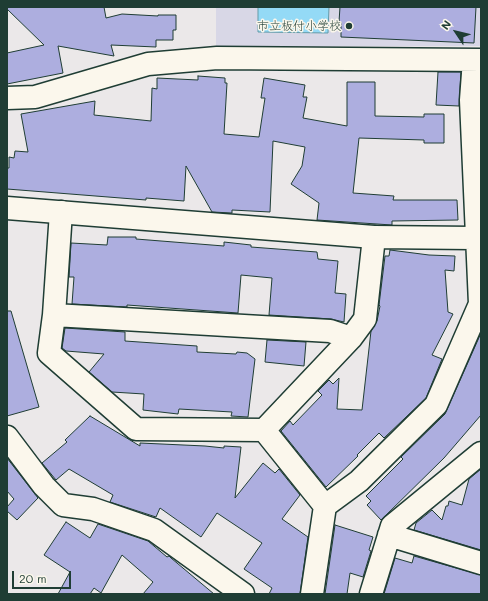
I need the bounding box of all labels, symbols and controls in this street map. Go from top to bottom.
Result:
north arrow [436,12,476,52]
text: N [437,17,454,33]
place label: 市立板付小学校 [257,19,341,33]
marker: 市立板付小学校 [344,21,354,31]
scale bar [14,563,73,589]
text: 20 m [19,570,47,586]

